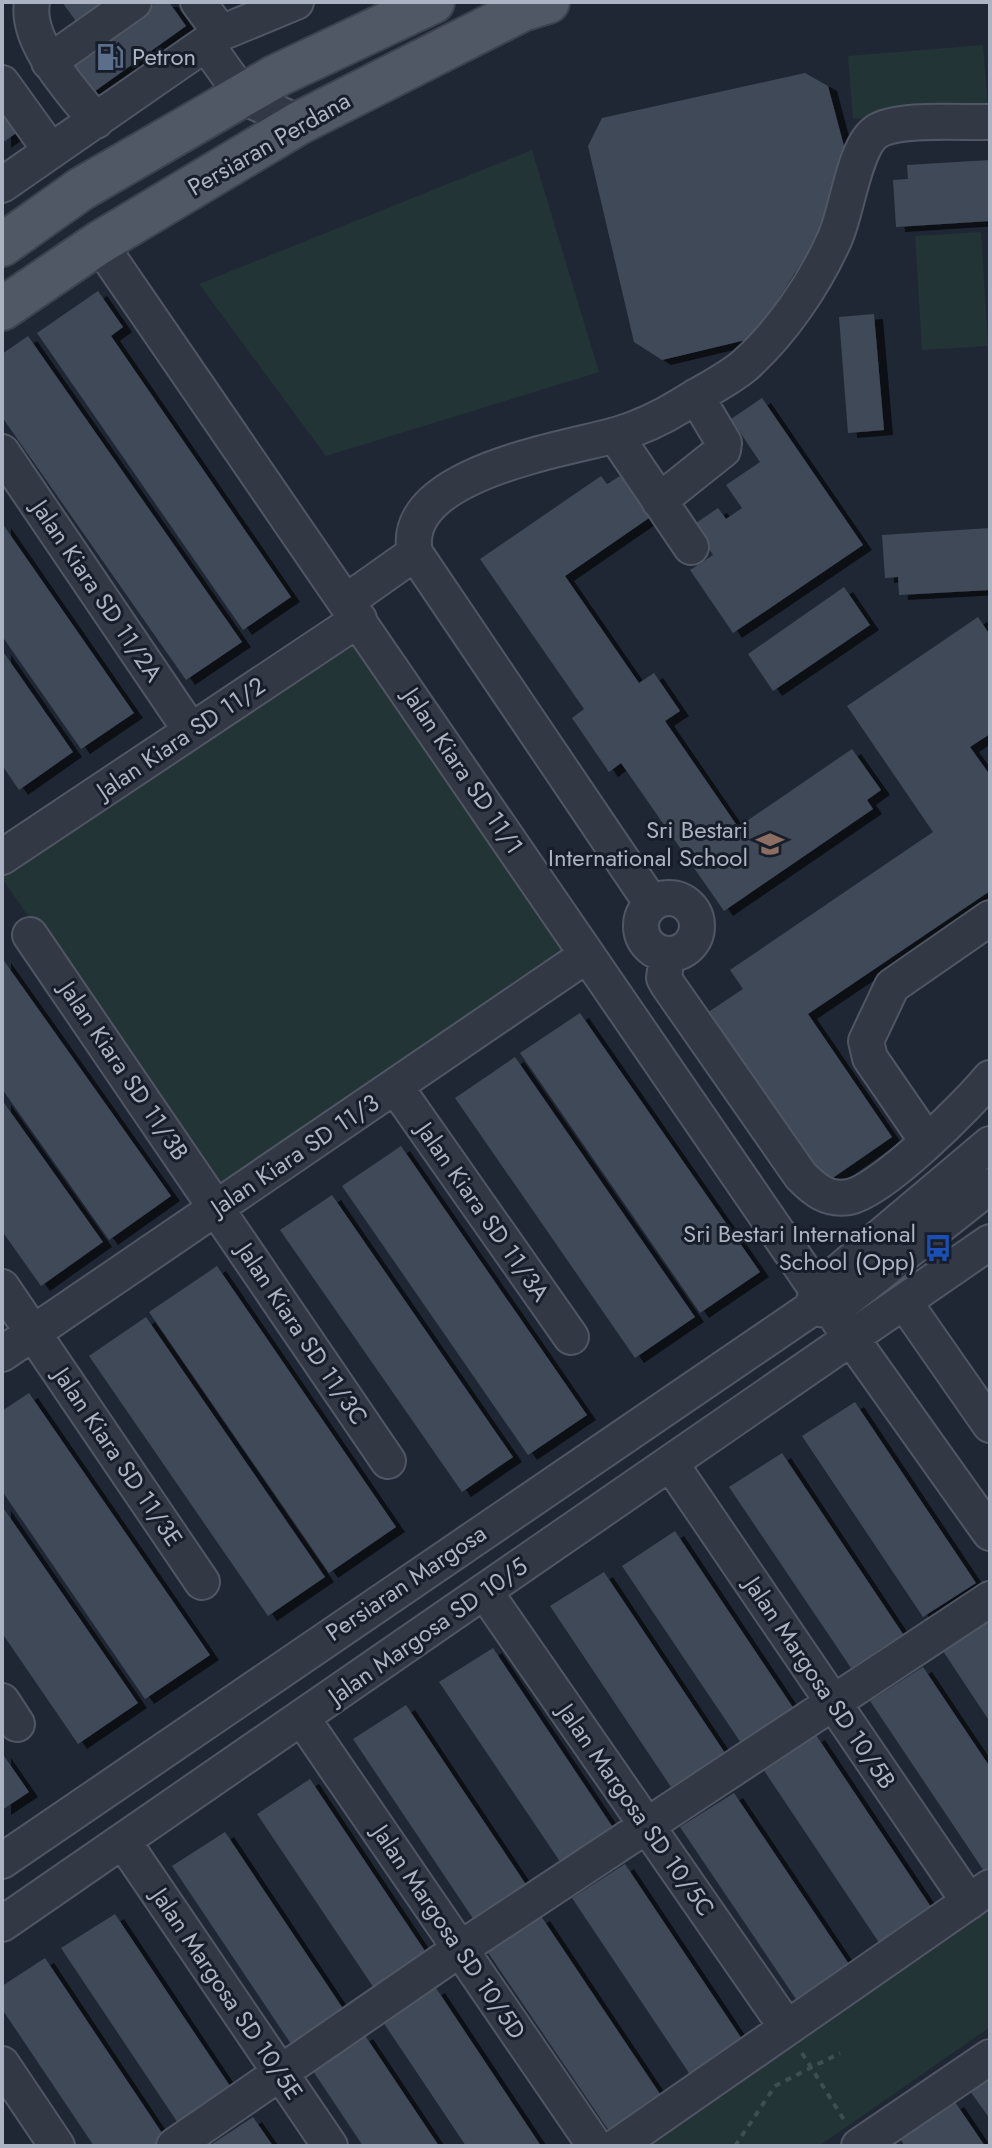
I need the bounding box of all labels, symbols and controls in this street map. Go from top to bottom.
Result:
place label: Petron [132,39,196,74]
fuel station icon: Petron [95,42,125,72]
street label: Persiaran Perdana [181,83,357,204]
street label: Jalan Kiara SD 11/2A [22,490,171,689]
street label: Jalan Kiara SD 11/2 [87,668,272,809]
street label: Jalan Kiara SD 11/1 [393,678,532,861]
place label: Sri Bestari International School [548,812,748,875]
school or university icon: Sri Bestari International School [755,829,785,859]
street label: Jalan Kiara SD 11/3B [50,972,198,1167]
street label: Jalan Kiara SD 11/3 [201,1085,386,1226]
street label: Jalan Kiara SD 11/3A [407,1113,559,1309]
place label: Sri Bestari International School (Opp) [683,1216,916,1279]
street label: Jalan Kiara SD 11/3C [227,1233,376,1432]
bus stop icon: Sri Bestari International School (Opp) [923,1233,953,1263]
street label: Jalan Kiara SD 11/3E [44,1358,191,1553]
street label: Persiaran Margosa [318,1516,493,1649]
street label: Jalan Margosa SD 10/5 [319,1549,534,1714]
street label: Jalan Margosa SD 10/5B [735,1567,905,1796]
street label: Jalan Margosa SD 10/5C [548,1694,723,1923]
street label: Jalan Margosa SD 10/5D [363,1815,534,2046]
street label: Jalan Margosa SD 10/5E [142,1878,312,2107]

